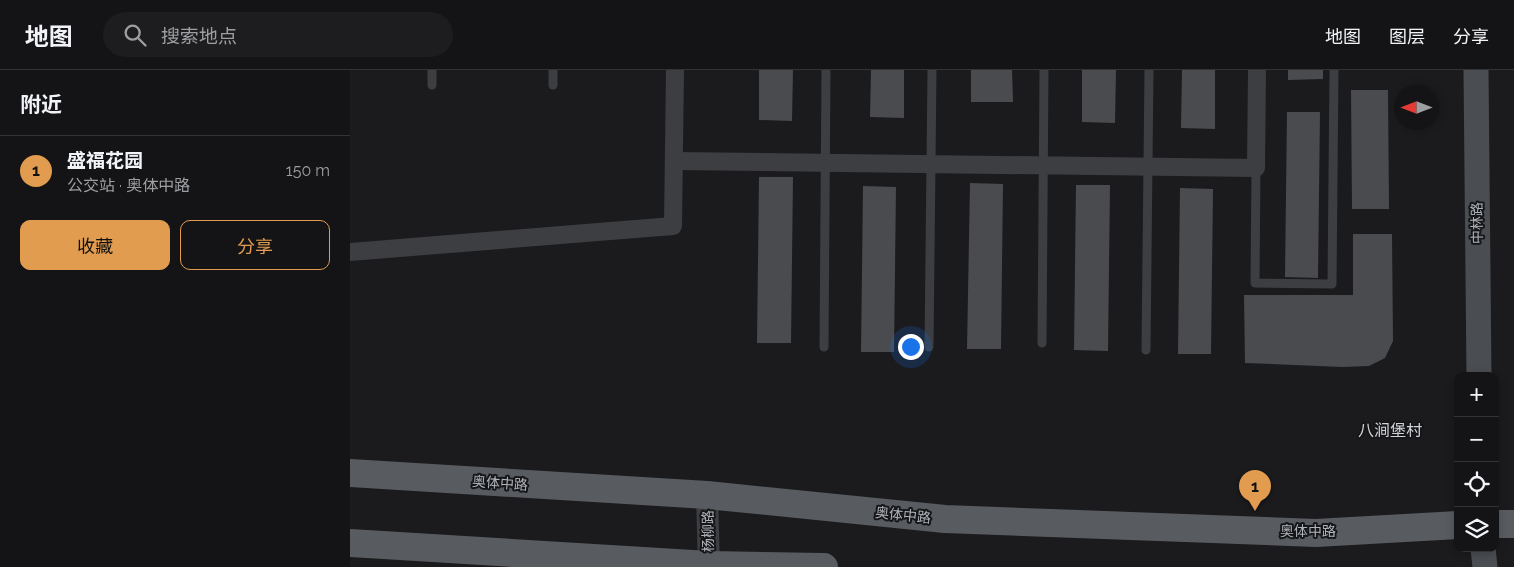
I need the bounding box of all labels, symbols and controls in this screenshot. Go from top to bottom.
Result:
search box [103,12,453,57]
icon: search [121,21,149,49]
text: 地图 [25,22,73,51]
text: 搜索地点 [161,25,237,47]
text: 地图 [1325,26,1361,47]
text: 图层 [1389,26,1425,47]
text: 分享 [1453,26,1489,47]
north arrow [1394,85,1439,130]
text: 附近 [20,92,62,117]
text: 盛福花园 [67,149,143,171]
text: 1 [32,161,40,180]
text: 150 m [286,161,330,180]
text: 公交站 · 奥体中路 [67,176,190,195]
street label: 中林路 [1469,202,1485,244]
button: 收藏 [20,220,170,270]
button: 分享 [180,220,330,270]
your location [898,334,924,360]
map controls [1454,372,1499,552]
button: + [1454,372,1499,417]
button: − [1454,417,1499,462]
district label: 八涧堡村 [1358,421,1422,440]
button: locate [1454,462,1499,507]
pin: 1 [1239,470,1271,511]
street label: 奥体中路 [472,473,528,493]
street label: 奥体中路 [874,504,932,526]
button: layers [1454,507,1499,552]
street label: 杨柳路 [700,510,716,552]
street label: 奥体中路 [1280,523,1336,539]

